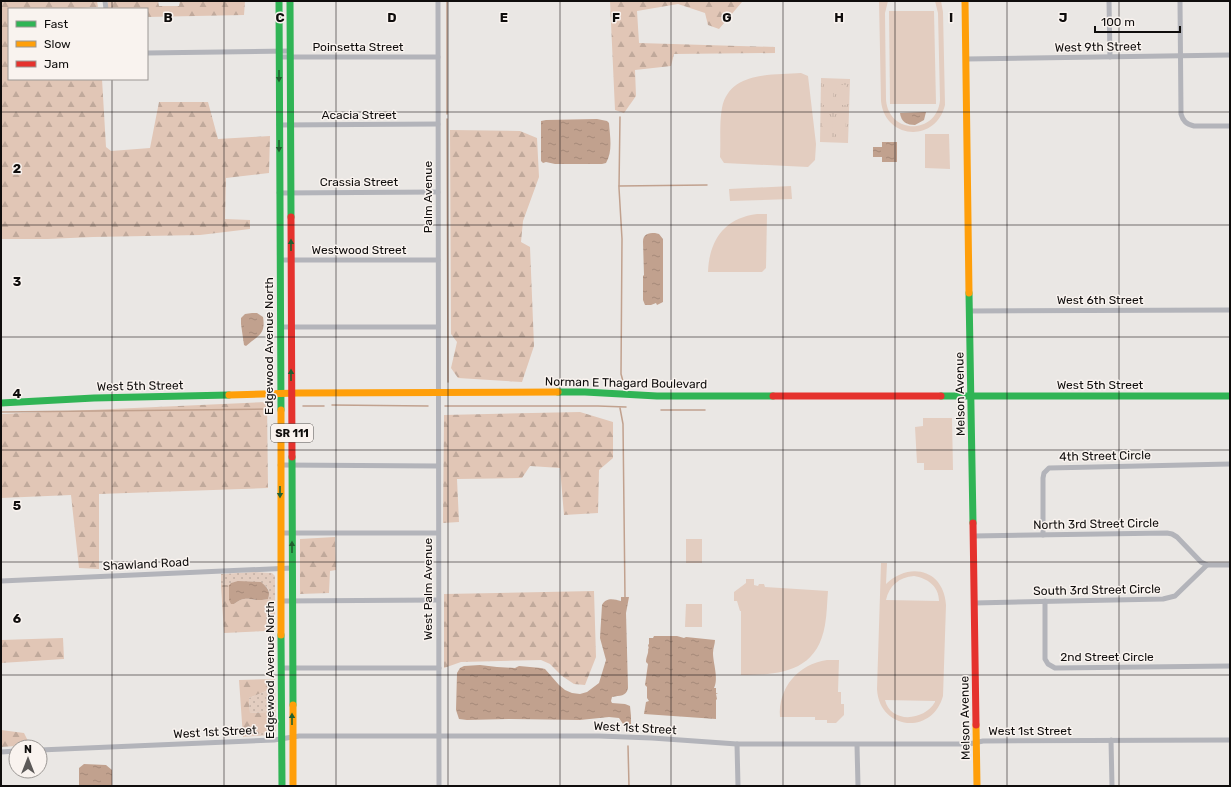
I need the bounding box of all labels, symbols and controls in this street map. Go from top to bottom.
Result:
legend [8,8,148,80]
scale bar [1095,8,1180,34]
text: B [163,10,173,25]
text: C [275,10,285,25]
text: D [387,10,397,25]
text: E [500,10,508,25]
text: F [612,10,620,25]
text: G [722,10,732,25]
text: H [834,10,844,25]
text: I [949,10,953,25]
text: J [1059,10,1067,25]
text: 100 m [1101,15,1135,29]
text: Fast [44,17,68,31]
text: Slow [44,37,71,51]
street label: West 9th Street [1055,39,1142,55]
street label: Poinsetta Street [312,40,404,54]
text: Jam [44,57,69,71]
one-way arrow [276,70,282,83]
street label: Acacia Street [322,108,397,122]
one-way arrow [276,140,282,153]
street label: Palm Avenue [421,160,435,233]
text: 2 [13,161,21,176]
street label: Crassia Street [320,175,399,189]
one-way arrow [288,238,294,251]
street label: Westwood Street [312,243,407,257]
text: 3 [13,274,22,289]
street label: Edgewood Avenue North [262,277,276,415]
street label: West 6th Street [1057,293,1144,307]
street label: Melson Avenue [952,352,968,436]
one-way arrow [288,368,294,381]
street label: Norman E Thagard Boulevard [545,375,707,391]
street label: West 5th Street [97,378,184,394]
street label: West 5th Street [1057,378,1144,392]
text: 4 [13,386,22,401]
road number: SR 111 [271,424,313,442]
street label: 4th Street Circle [1059,448,1151,464]
one-way arrow [277,486,283,499]
text: 5 [13,498,21,513]
street label: North 3rd Street Circle [1033,516,1159,532]
street label: West Palm Avenue [421,538,435,640]
one-way arrow [289,540,295,553]
street label: Shawland Road [103,555,189,573]
street label: South 3rd Street Circle [1033,582,1161,598]
street label: Edgewood Avenue North [263,601,277,739]
text: 6 [13,611,22,626]
street label: 2nd Street Circle [1060,650,1154,664]
street label: Melson Avenue [957,676,973,760]
one-way arrow [289,712,295,725]
street label: West 1st Street [593,719,677,737]
street label: West 1st Street [173,723,257,741]
street label: West 1st Street [988,724,1072,738]
north arrow [8,739,48,779]
text: N [24,743,32,756]

